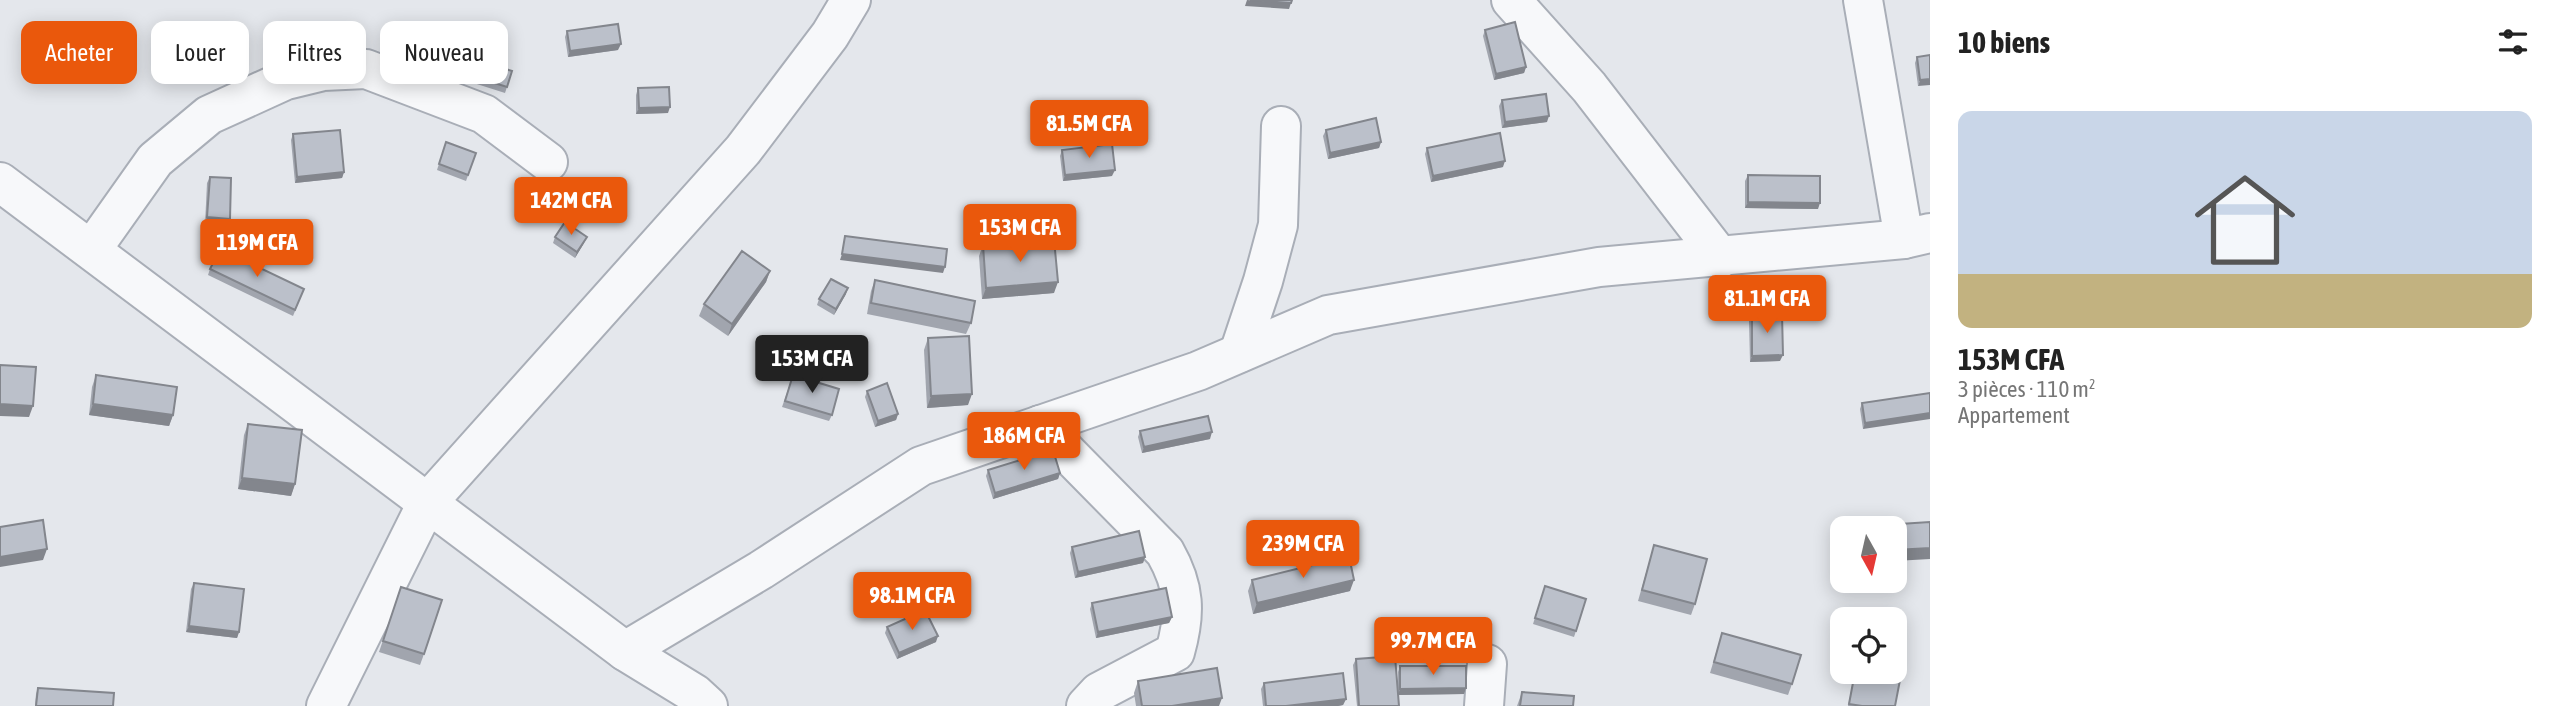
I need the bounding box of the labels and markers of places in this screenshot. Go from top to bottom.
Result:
pin: 81.5M CFA [1009,100,1169,160]
pin: 142M CFA [499,177,643,237]
pin: 153M CFA [948,204,1092,264]
pin: 119M CFA [185,219,329,279]
pin: 81.1M CFA [1687,276,1847,335]
pin: 153M CFA [740,336,884,395]
pin: 186M CFA [952,412,1096,472]
pin: 239M CFA [1231,520,1375,580]
pin: 98.1M CFA [832,572,992,632]
pin: 99.7M CFA [1353,618,1513,677]

